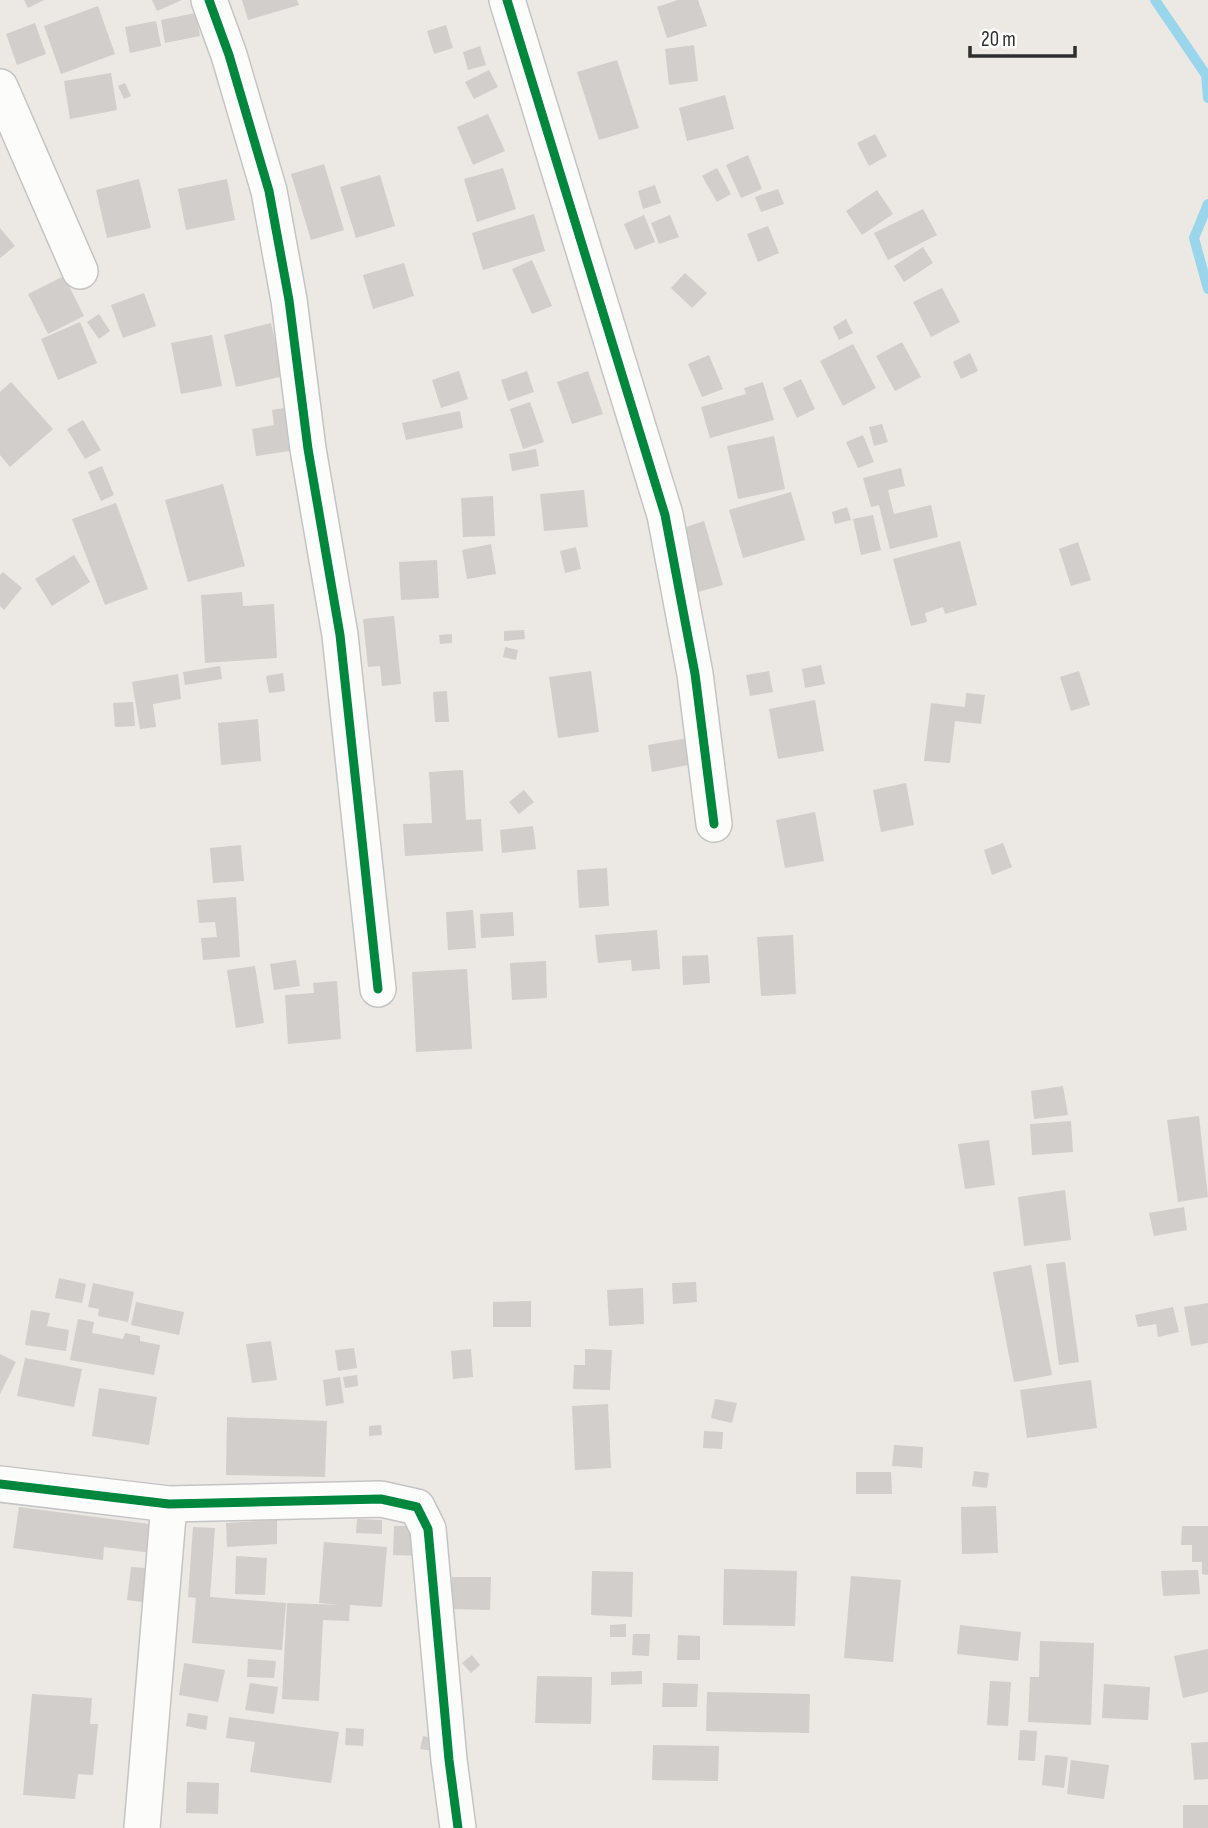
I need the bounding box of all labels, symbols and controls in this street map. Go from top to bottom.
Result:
scale bar [970,14,1075,58]
text: 20 m [981,27,1016,52]

